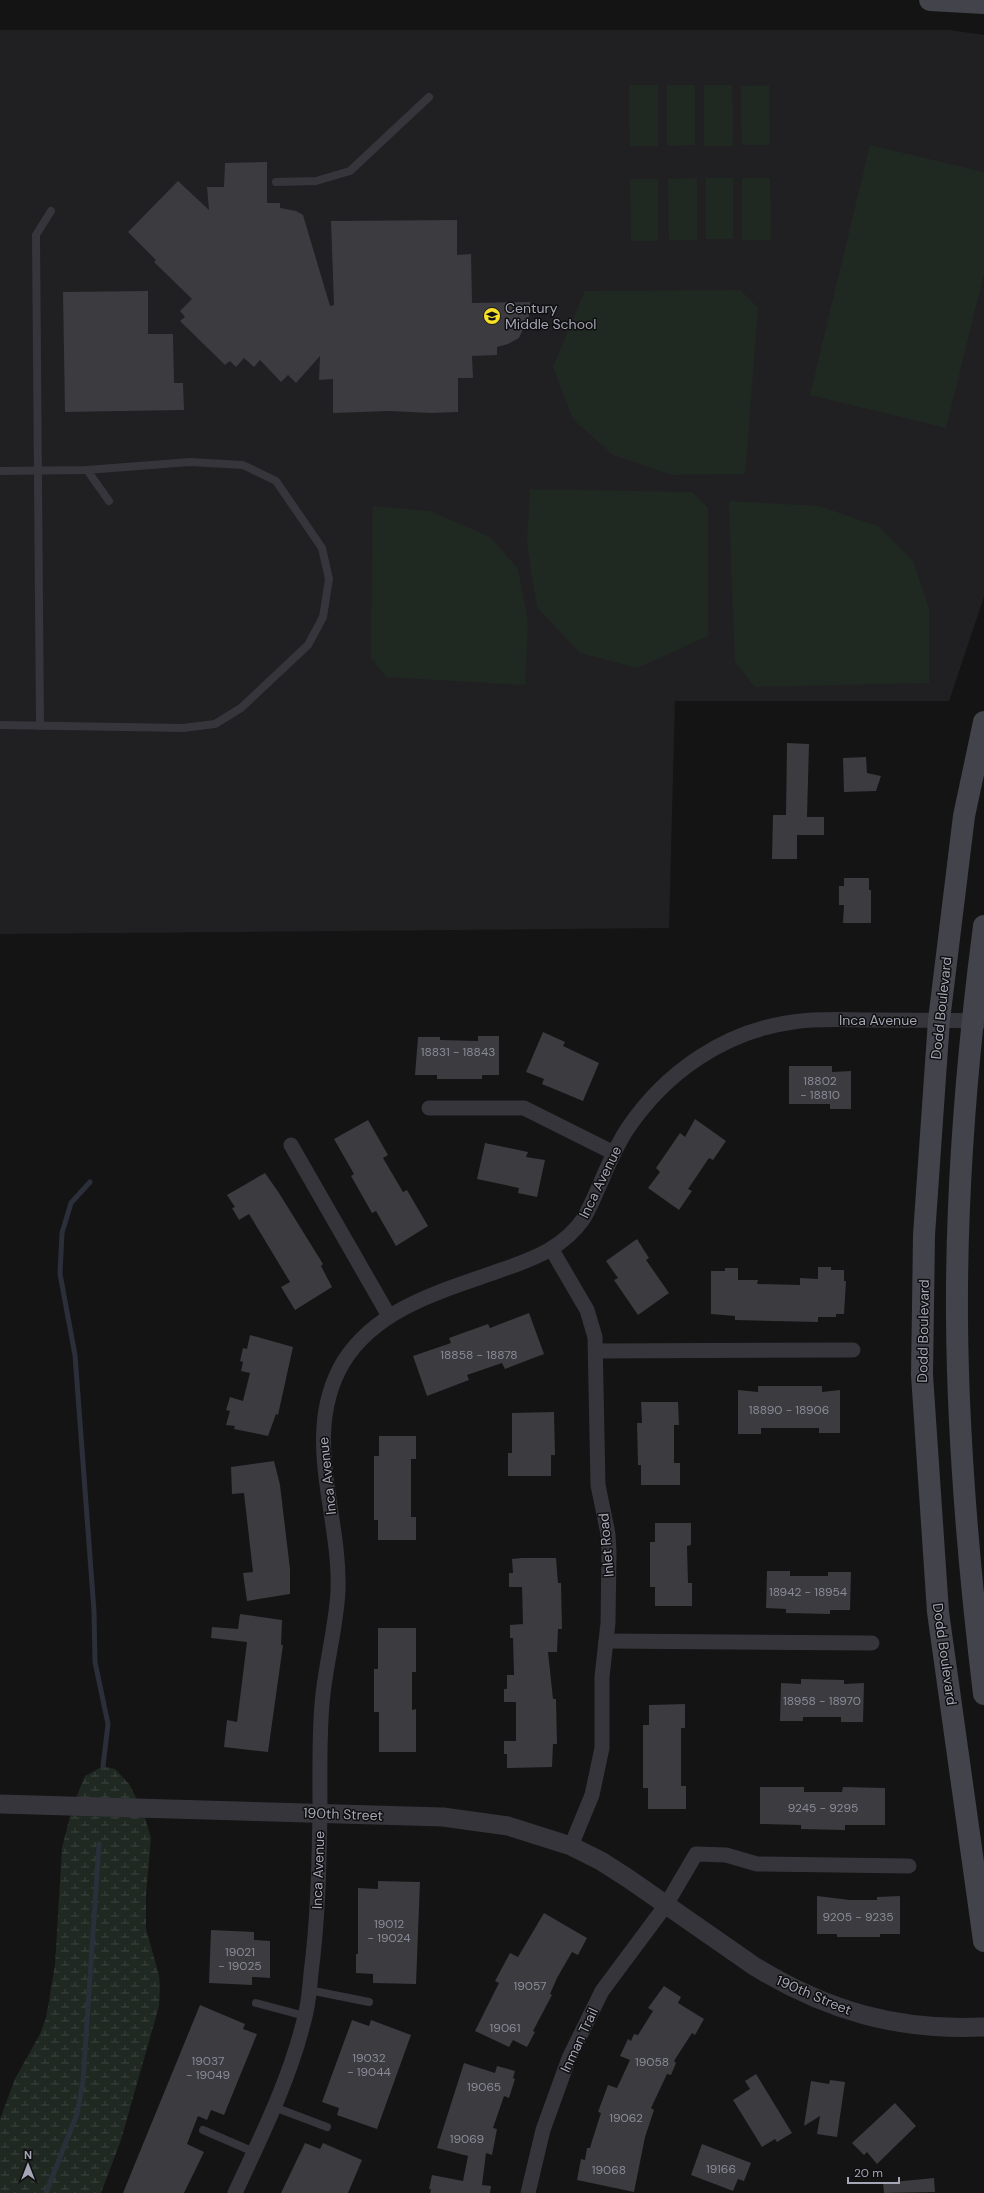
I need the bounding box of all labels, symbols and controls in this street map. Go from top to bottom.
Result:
place label: Century Middle School [505,299,596,333]
school or university icon: Century Middle School [482,306,502,326]
street label: Dodd Boulevard [927,956,955,1060]
street label: Inca Avenue [839,1011,917,1029]
house number: 18831 - 18843 [421,1044,495,1060]
house number: 18802 - 18810 [800,1073,840,1103]
street label: Inca Avenue [575,1143,625,1221]
street label: Dodd Boulevard [913,1279,933,1383]
house number: 18858 - 18878 [440,1347,518,1363]
house number: 18890 - 18906 [749,1402,829,1418]
street label: Inca Avenue [314,1436,340,1516]
street label: Inlet Road [594,1512,618,1578]
house number: 18942 - 18954 [769,1584,847,1600]
street label: Dodd Boulevard [929,1602,961,1706]
house number: 18958 - 18970 [783,1693,861,1709]
house number: 9245 - 9295 [788,1800,858,1816]
street label: 190th Street [303,1804,383,1824]
street label: Inca Avenue [308,1831,328,1909]
house number: 9205 - 9235 [822,1909,894,1925]
house number: 19012 - 19024 [367,1916,411,1946]
house number: 19021 - 19025 [218,1944,262,1974]
street label: 190th Street [774,1971,854,2019]
house number: 19057 [513,1978,547,1994]
street label: Inman Trail [556,2005,602,2075]
house number: 19061 [490,2020,520,2036]
house number: 19032 - 19044 [347,2050,391,2080]
house number: 19037 - 19049 [186,2053,230,2083]
house number: 19058 [635,2054,669,2070]
house number: 19065 [467,2079,501,2095]
house number: 19062 [609,2110,643,2126]
house number: 19069 [450,2131,484,2147]
north arrow [8,2145,48,2185]
text: N [24,2148,32,2162]
scale bar [848,2159,899,2185]
house number: 19166 [706,2161,736,2177]
house number: 19068 [592,2162,626,2178]
text: 20 m [854,2165,883,2181]

